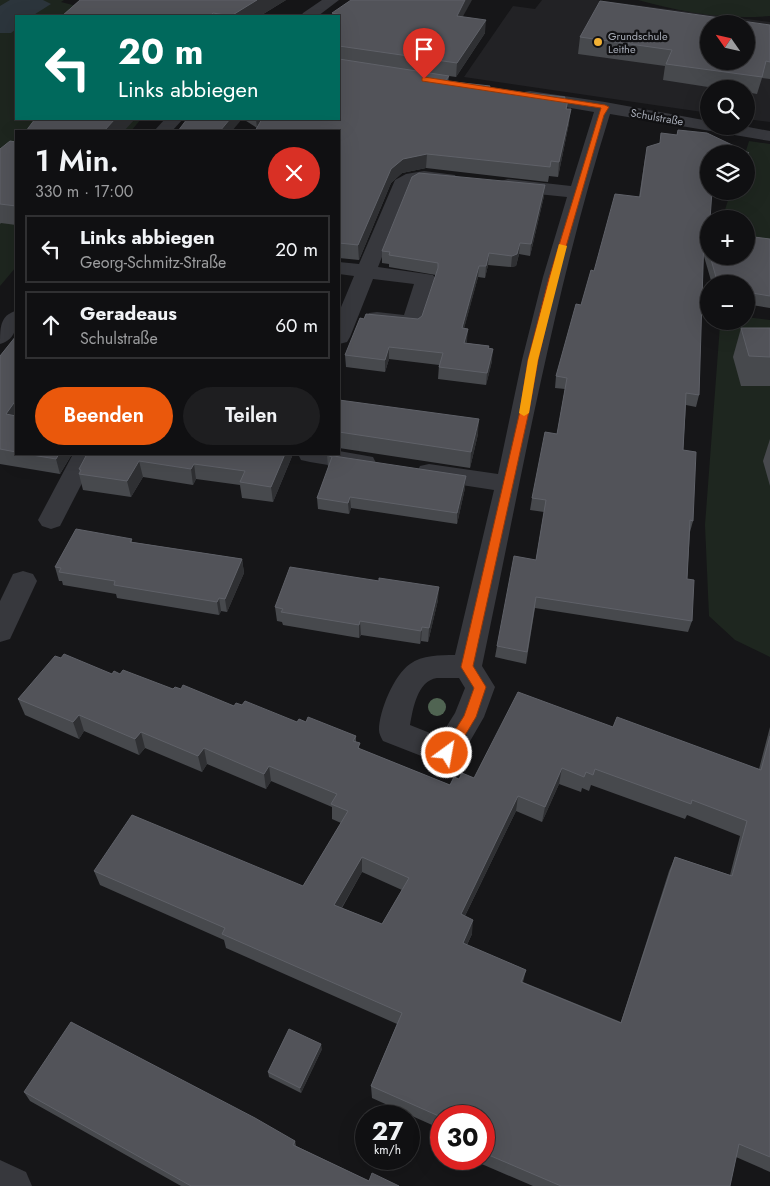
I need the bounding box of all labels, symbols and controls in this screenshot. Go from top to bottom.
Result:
north arrow [700,15,755,70]
map controls [700,15,755,330]
text: 20 m [118,27,203,77]
pin [403,28,445,79]
place label: Grundschule Leithe [608,28,668,57]
icon: left [35,35,100,100]
icon: arrive [410,35,438,63]
marker: Grundschule Leithe [592,36,604,48]
text: Links abbiegen [118,73,258,105]
button: search [700,80,755,135]
street label: Schulstraße [629,104,685,130]
text: 1 Min. [35,139,119,182]
button: layers [700,145,755,200]
button: close [268,147,320,199]
text: 330 m · 17:00 [35,180,133,203]
button: + [700,210,755,265]
text: Links abbiegen [80,224,215,251]
icon: left [37,235,65,263]
text: 20 m [275,236,318,263]
text: Georg-Schmitz-Straße [80,251,226,274]
button: − [700,275,755,330]
text: Geradeaus [80,300,177,327]
icon: ahead [37,311,65,339]
text: 60 m [275,312,318,339]
text: Schulstraße [80,327,158,350]
button: Beenden [35,387,173,445]
button: Teilen [183,387,320,445]
position arrow [420,726,472,778]
speed limit sign: 30 [430,1105,495,1170]
text: 27 [372,1113,403,1149]
text: km/h [374,1141,401,1159]

